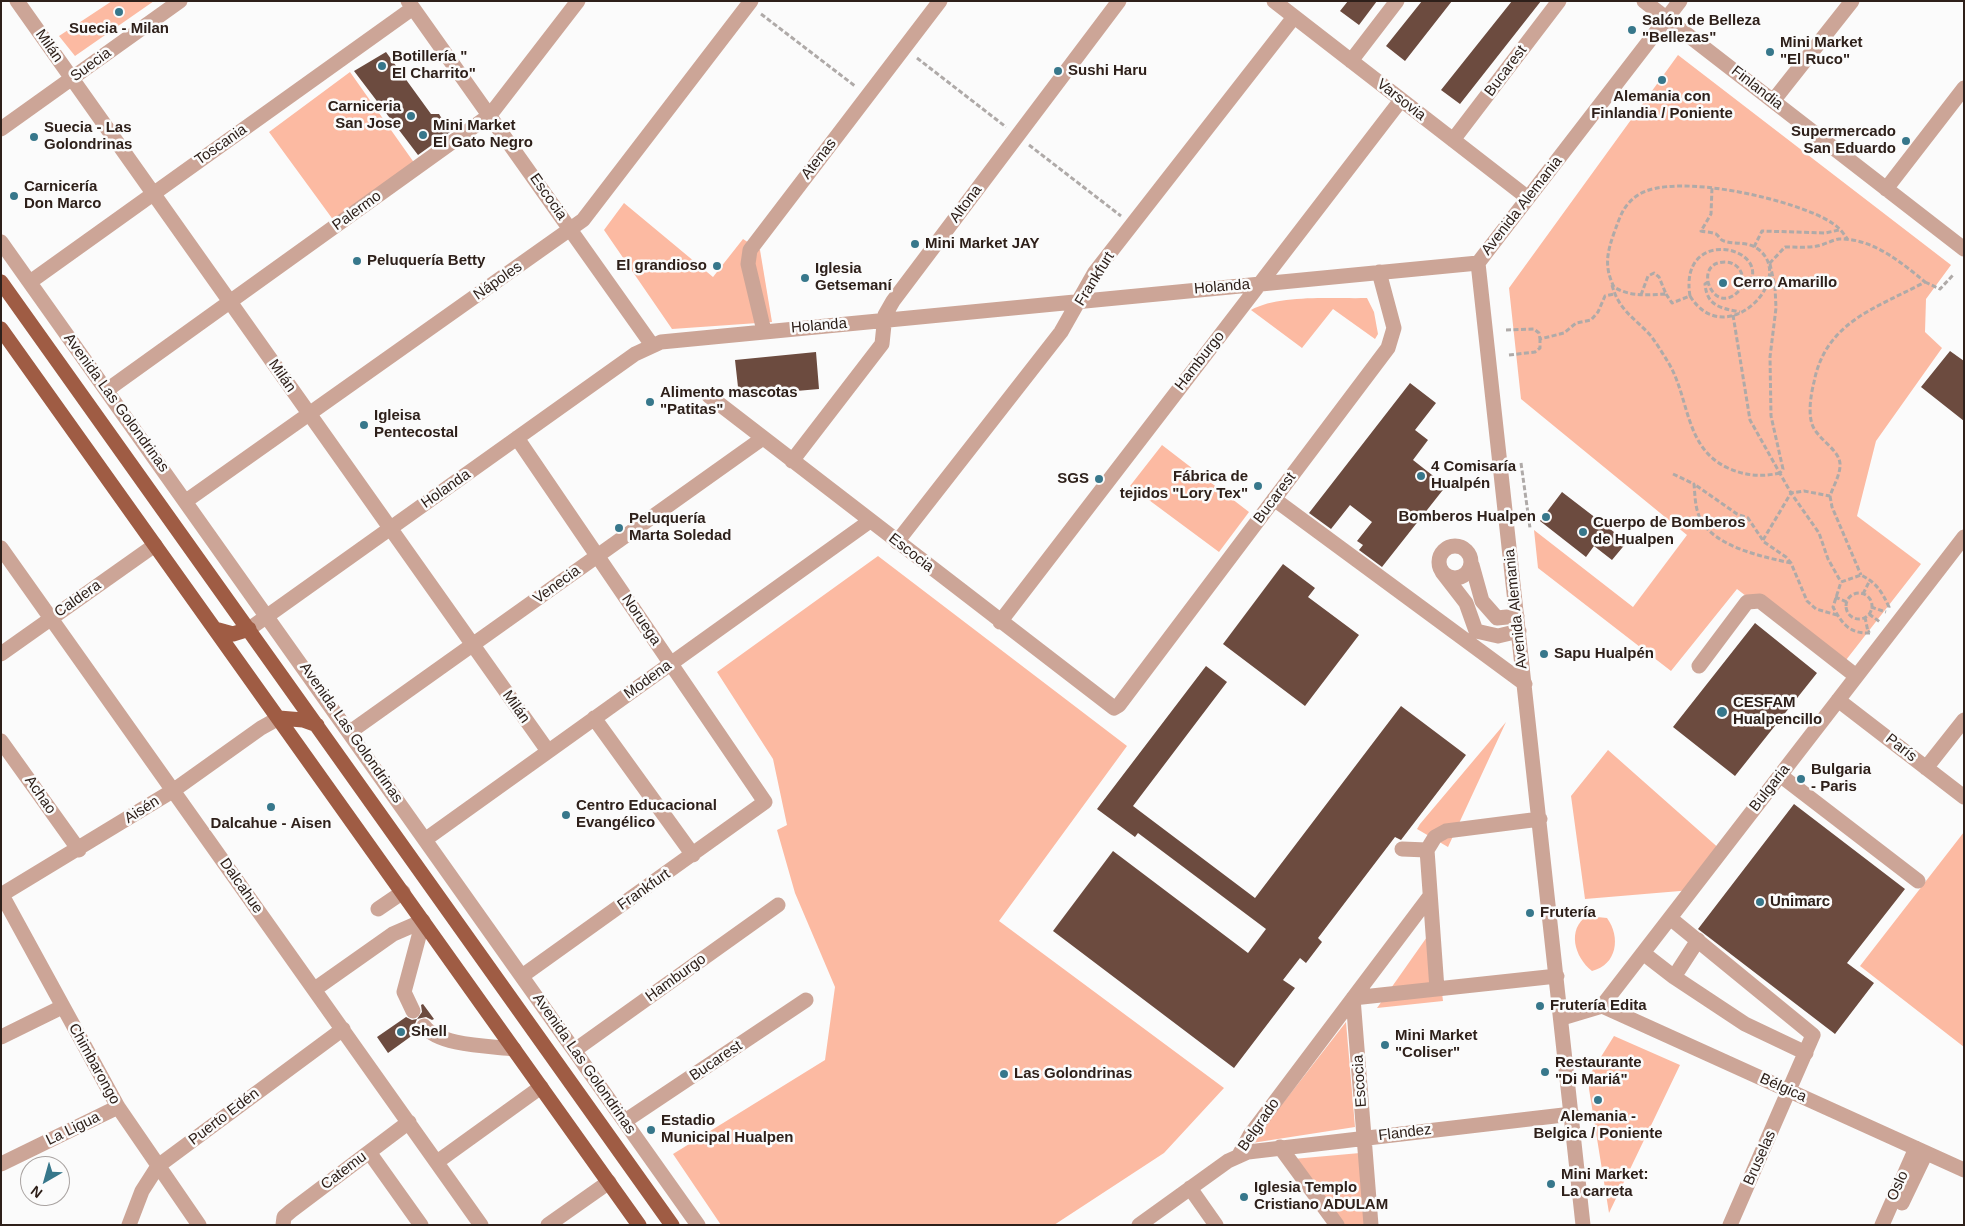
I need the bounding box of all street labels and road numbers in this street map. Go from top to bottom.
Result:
street label: Milán [31,26,67,66]
street label: Bucarest [1481,42,1531,100]
street label: Suecia [67,44,115,86]
street label: Finlandia [1727,62,1787,114]
street label: Varsovia [1373,75,1429,125]
street label: Toscania [192,121,250,169]
street label: Atenas [798,135,840,183]
street label: Avenida Alemania [1478,153,1566,259]
street label: Escocia [526,170,570,224]
street label: Altona [946,182,986,226]
street label: Palermo [329,187,385,235]
street label: Frankfurt [1071,249,1119,309]
street label: Nápoles [470,258,526,304]
street label: Holanda [1193,276,1251,298]
street label: Holanda [790,315,848,337]
street label: Hamburgo [1171,328,1229,394]
street label: Avenida Las Golondrinas [60,330,172,476]
street label: Milán [264,356,300,396]
street label: Holanda [418,466,474,512]
street label: Bucarest [1250,469,1300,527]
street label: Escocia [885,530,937,576]
street label: Avenida Alemania [1501,548,1531,670]
street label: Venecia [530,562,584,608]
street label: Caldera [51,577,105,621]
street label: Noruega [617,591,665,649]
street label: Modena [621,657,675,703]
street label: Avenida Las Golondrinas [296,659,406,807]
street label: Milán [498,687,534,727]
street label: París [1882,730,1920,766]
street label: Bulgaria [1746,761,1794,815]
street label: Achao [20,772,60,818]
street label: Aisén [121,792,163,828]
street label: Dalcahue [215,855,267,917]
street label: Frankfurt [614,865,674,915]
street label: Hamburgo [642,950,710,1006]
street label: Avenida Las Golondrinas [529,990,639,1138]
street label: Chimbarongo [64,1020,124,1108]
street label: Bucarest [686,1037,746,1085]
street label: Escocia [1349,1054,1371,1108]
street label: Bélgica [1757,1070,1809,1106]
street label: Puerto Edén [185,1085,263,1149]
street label: Belgrado [1234,1095,1284,1155]
street label: La Ligua [43,1108,103,1150]
street label: Flandez [1377,1121,1433,1145]
street label: Bruselas [1740,1128,1780,1188]
street label: Catemu [318,1148,370,1194]
street label: Oslo [1884,1168,1912,1204]

